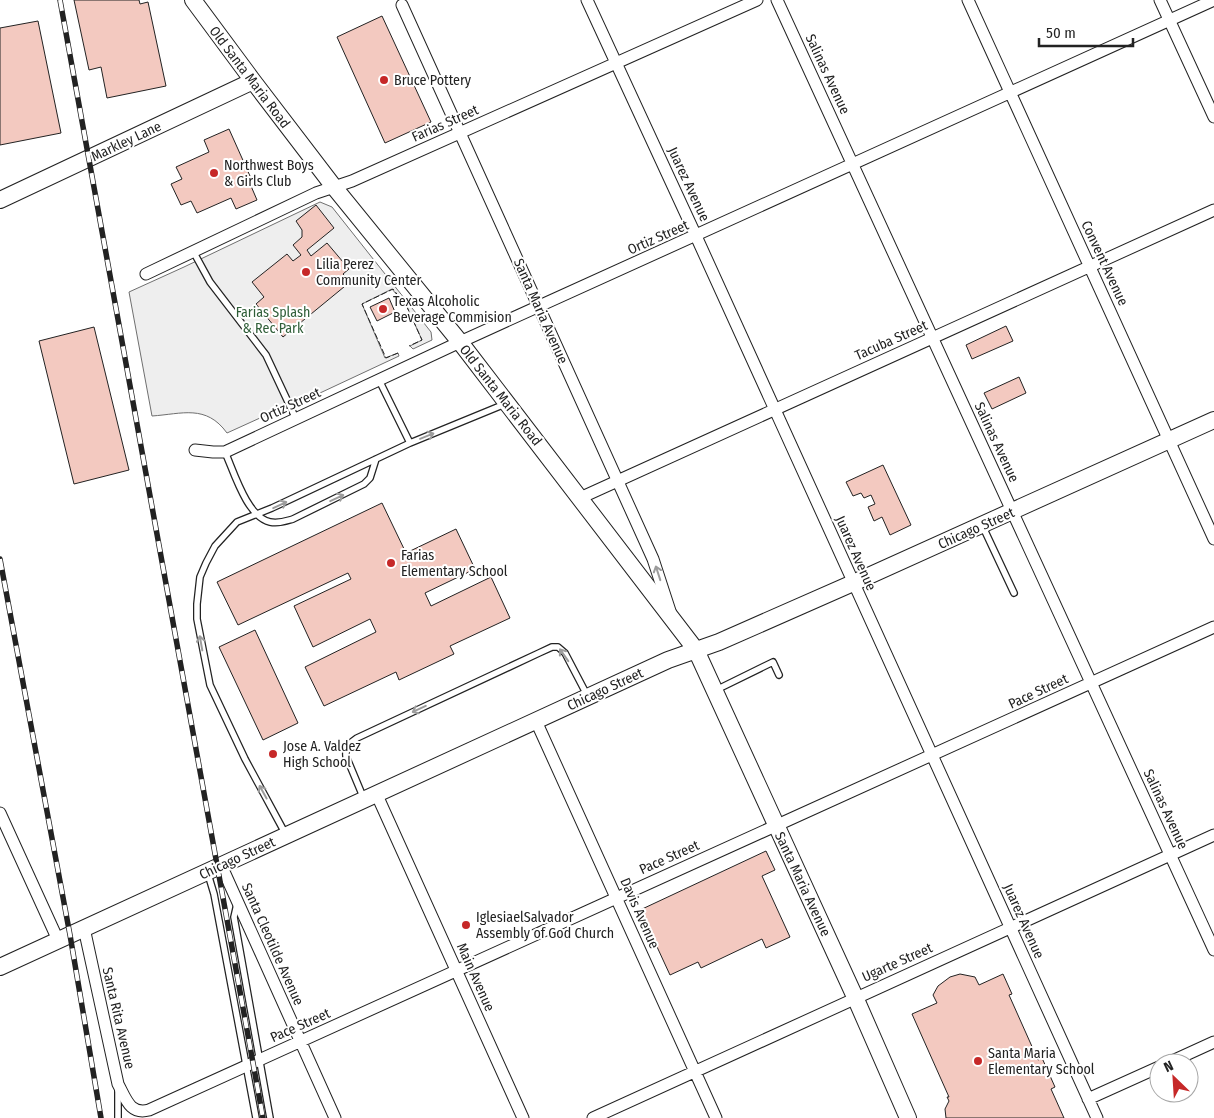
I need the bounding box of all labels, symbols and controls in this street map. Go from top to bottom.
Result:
scale bar [1039,15,1133,47]
street label: Old Santa Maria Road [206,23,294,132]
text: 50 m [1046,24,1076,42]
street label: Salinas Avenue [802,31,854,117]
place label: Bruce Pottery [394,72,472,89]
marker: Bruce Pottery [378,74,390,86]
street label: Farias Street [409,101,481,146]
street label: Markley Lane [88,118,164,165]
street label: Juarez Avenue [664,144,713,224]
place label: Northwest Boys & Girls Club [224,157,314,190]
marker: Northwest Boys & Girls Club [208,167,220,179]
street label: Ortiz Street [625,216,692,258]
street label: Convent Avenue [1077,218,1132,309]
place label: Lilia Perez Community Center [316,256,421,289]
street label: Santa Maria Avenue [510,256,571,366]
marker: Lilia Perez Community Center [300,266,312,278]
place label: Texas Alcoholic Beverage Commision [393,293,512,326]
marker: Texas Alcoholic Beverage Commision [377,303,389,315]
park label: Farias Splash & Rec Park [236,304,310,337]
street label: Tacuba Street [852,317,931,364]
street label: Old Santa Maria Road [456,341,545,449]
street label: Ortiz Street [257,384,324,427]
street label: Salinas Avenue [971,399,1023,485]
one-way arrow [419,431,434,440]
one-way arrow [329,493,344,502]
one-way arrow [272,500,287,509]
street label: Chicago Street [935,504,1017,553]
street label: Juarez Avenue [831,513,880,593]
place label: Farias Elementary School [401,547,508,580]
marker: Farias Elementary School [385,557,397,569]
one-way arrow [653,566,662,582]
one-way arrow [196,636,206,652]
one-way arrow [559,648,569,662]
street label: Chicago Street [565,664,646,714]
street label: Pace Street [1006,670,1071,713]
one-way arrow [412,705,427,714]
place label: Jose A. Valdez High School [283,738,361,771]
marker: Jose A. Valdez High School [267,748,279,760]
street label: Salinas Avenue [1140,766,1192,852]
one-way arrow [258,785,268,800]
street label: Santa Maria Avenue [771,829,834,939]
street label: Chicago Street [197,833,278,883]
street label: Pace Street [637,837,702,878]
street label: Davis Avenue [616,875,663,951]
street label: Santa Cleotilde Avenue [238,880,307,1008]
street label: Juarez Avenue [999,881,1048,961]
place label: IglesiaelSalvador Assembly of God Church [476,909,614,942]
marker: IglesiaelSalvador Assembly of God Church [460,919,472,931]
street label: Ugarte Street [859,939,935,986]
street label: Main Avenue [453,940,498,1014]
street label: Santa Rita Avenue [99,966,138,1071]
street label: Pace Street [268,1005,333,1046]
place label: Santa Maria Elementary School [988,1045,1095,1078]
north arrow [1149,1053,1199,1103]
marker: Santa Maria Elementary School [972,1055,984,1067]
text: N [1161,1057,1176,1076]

